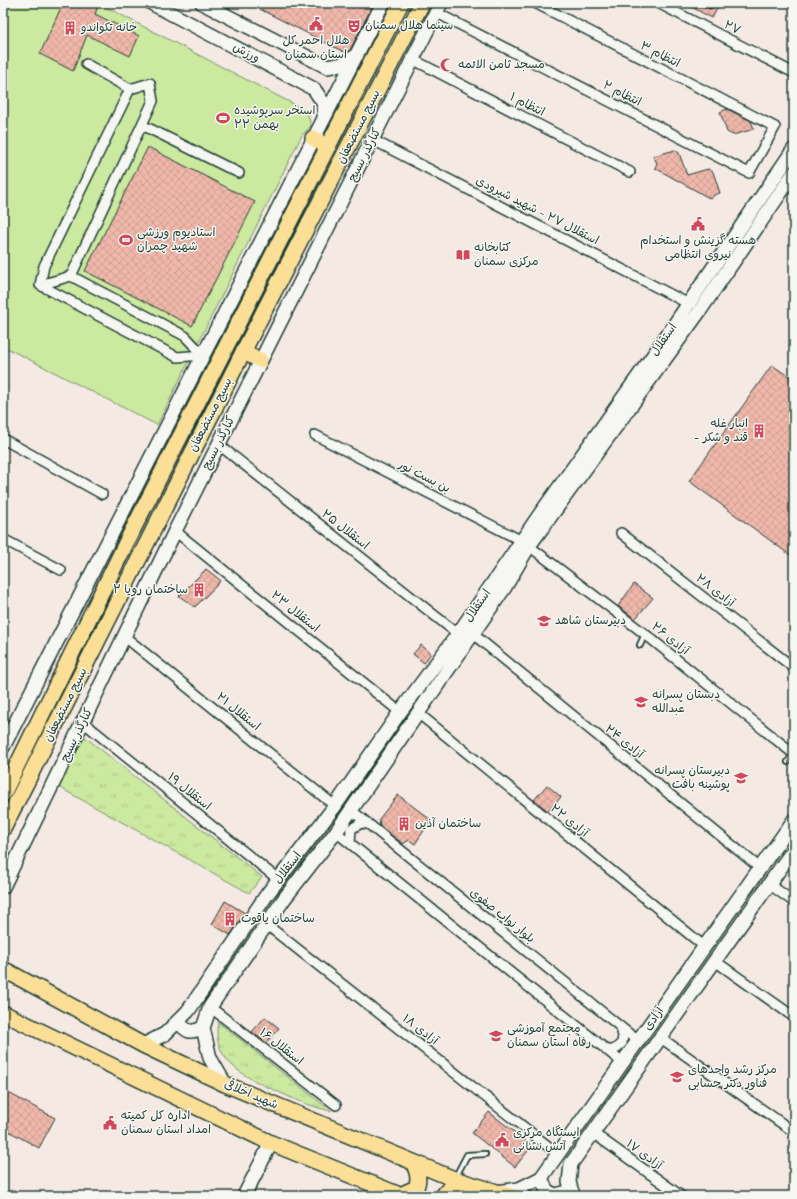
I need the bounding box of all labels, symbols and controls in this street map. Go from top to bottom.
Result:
public building icon: هلال احمر کل استان سمنان [308,16,324,32]
street label: ۲۷ [721,17,743,39]
theatre icon: سینما هلال سمنان [346,18,362,34]
place label: سینما هلال سمنان [365,18,453,34]
building icon: خانه تکواندو [62,20,78,36]
place label: خانه تکواندو [80,20,137,36]
place label: هلال احمر کل استان سمنان [283,33,350,63]
street label: انتظام ۳ [637,38,683,72]
street label: ورزش [230,39,262,67]
mosque icon: مسجد ثامن الائمه [439,57,455,73]
place label: مسجد ثامن الائمه [458,57,545,73]
street label: انتظام ۲ [600,78,644,110]
street label: بسیج مستضعفان [333,87,385,167]
street label: انتظام ۱ [507,89,547,121]
place label: استخر سرپوشیده ۲۲ بهمن [234,103,315,133]
sports icon: استخر سرپوشیده ۲۲ بهمن [215,110,231,126]
street label: کنارگذر بسیج [345,125,385,185]
street label: استقلال ۲۷ - شهید شیرودی [473,173,601,249]
public building icon: هسته گزینش و استخدام نیروی انتظامی [690,216,706,232]
place label: استادیوم ورزشی شهید چمران [137,225,216,255]
sports icon: استادیوم ورزشی شهید چمران [118,232,134,248]
place label: هسته گزینش و استخدام نیروی انتظامی [640,233,756,263]
place label: کتابخانه مرکزی سمنان [474,240,539,270]
library icon: کتابخانه مرکزی سمنان [455,247,471,263]
street label: استقلال [647,320,681,360]
street label: بسیج مستضعفان [185,375,237,455]
street label: کنارگذر بسیج [199,413,239,473]
place label: انبار غله - قند و شکر [694,416,748,446]
building icon: انبار غله - قند و شکر [751,423,767,439]
street label: بن بست نور [394,457,453,497]
street label: استقلال ۲۵ [318,506,372,554]
street label: آزادی ۲۸ [692,571,739,612]
place label: ساختمان رویا ۲ [113,582,188,598]
building icon: ساختمان رویا ۲ [191,582,207,598]
street label: استقلال [461,586,495,626]
street label: استقلال ۲۳ [267,588,323,636]
school or university icon: دبیرستان شاهد [536,613,552,629]
place label: دبیرستان شاهد [555,613,626,629]
street label: آزادی ۲۶ [648,619,693,660]
street label: بسیج مستضعفان [40,665,92,745]
place label: دبستان پسرانه عبدالله [652,687,720,717]
street label: استقلال ۲۱ [213,689,263,735]
school or university icon: دبستان پسرانه عبدالله [633,694,649,710]
street label: کنارگذر بسیج [57,705,97,765]
street label: آزادی ۲۴ [601,721,648,763]
place label: دبیرستان پسرانه پوشینه بافت [654,763,730,793]
street label: استقلال ۱۹ [164,769,214,815]
school or university icon: دبیرستان پسرانه پوشینه بافت [733,770,749,786]
street label: آزادی ۲۲ [547,801,592,842]
building icon: ساختمان آذین [396,816,412,832]
place label: ساختمان آذین [415,816,481,832]
street label: استقلال [270,849,306,887]
street label: بلوار نواب صفوی [466,885,538,947]
building icon: ساختمان یاقوت [222,911,238,927]
place label: ساختمان یاقوت [241,911,315,927]
street label: آزادی [640,1003,668,1034]
street label: آزادی ۱۸ [399,1011,442,1050]
place label: مجتمع آموزشی رفاه استان سمنان [507,1021,591,1051]
street label: استقلال ۱۶ [256,1025,306,1069]
school or university icon: مجتمع آموزشی رفاه استان سمنان [488,1028,504,1044]
place label: مرکز رشد واحدهای فناور دکتر حسابی [688,1062,777,1092]
school or university icon: مرکز رشد واحدهای فناور دکتر حسابی [669,1069,685,1085]
street label: شهید اخلاقی [222,1076,280,1114]
place label: اداره کل کمیته امداد استان سمنان [121,1108,211,1138]
public building icon: اداره کل کمیته امداد استان سمنان [102,1115,118,1131]
place label: ایستگاه مرکزی آتش نشانی [513,1125,580,1155]
public building icon: ایستگاه مرکزی آتش نشانی [494,1132,510,1148]
street label: آزادی ۱۷ [623,1136,666,1174]

